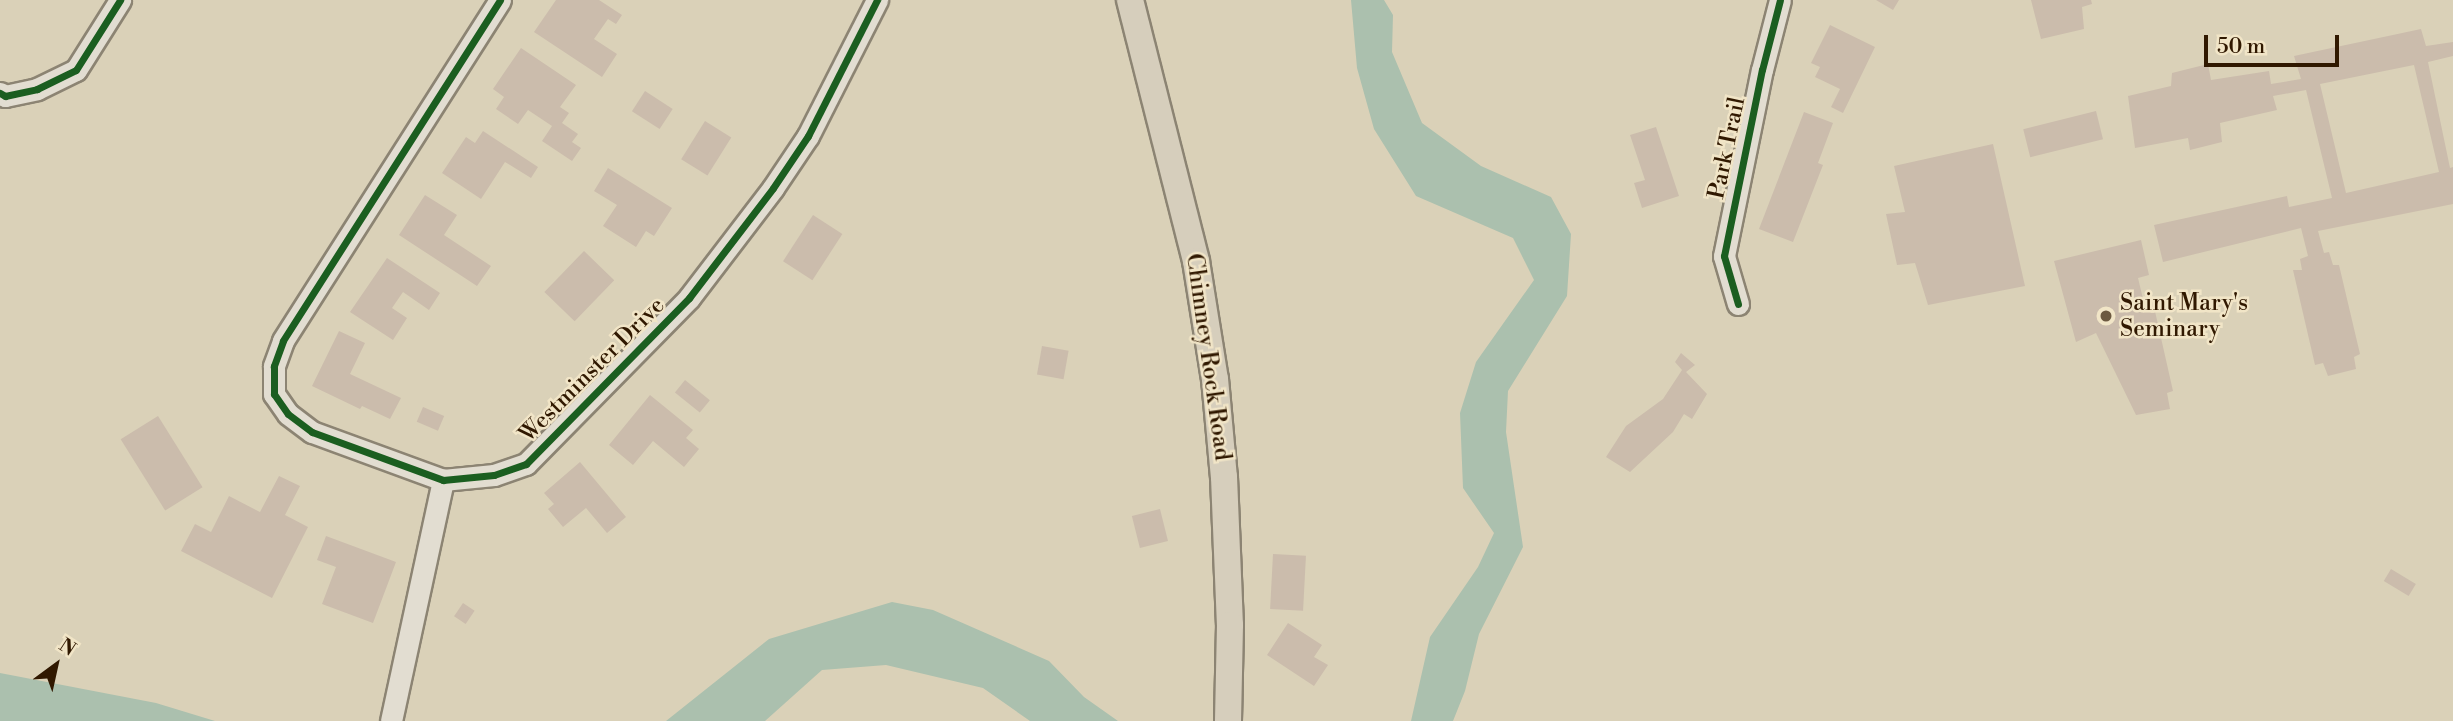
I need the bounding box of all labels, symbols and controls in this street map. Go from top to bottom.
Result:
scale bar [2208,21,2343,65]
text: 50 m [2217,34,2265,60]
street label: Park Trail [1703,94,1751,202]
street label: Chimney Rock Road [1180,252,1236,462]
place label: Saint Mary's Seminary [2120,289,2248,343]
street label: Westminster Drive [514,292,670,448]
marker: Saint Mary's Seminary [2098,308,2114,324]
north arrow [21,630,91,700]
text: N [55,633,80,662]

